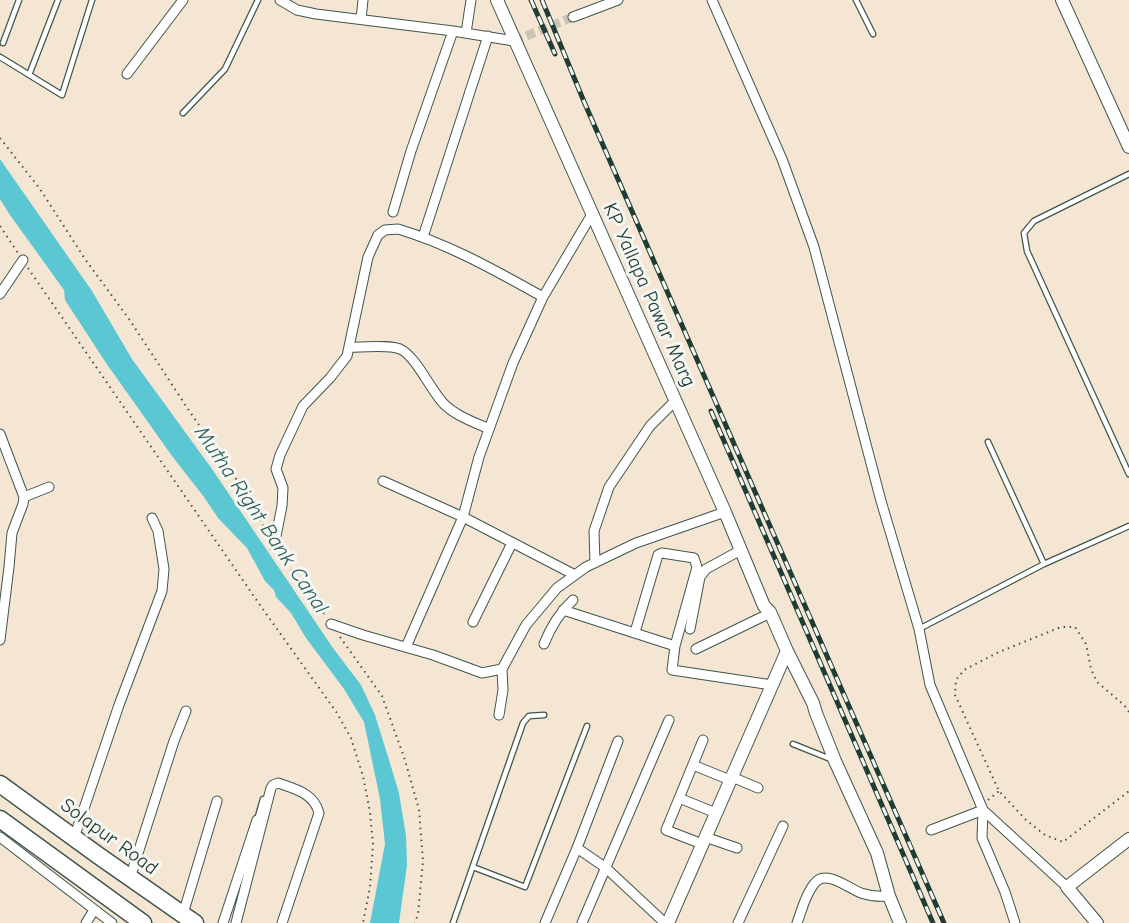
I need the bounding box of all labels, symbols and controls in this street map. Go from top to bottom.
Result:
street label: KP Yallapa Pawar Marg [598,199,700,391]
water label: Mutha Right Bank Canal [189,421,333,619]
street label: Solapur Road [55,794,163,880]

